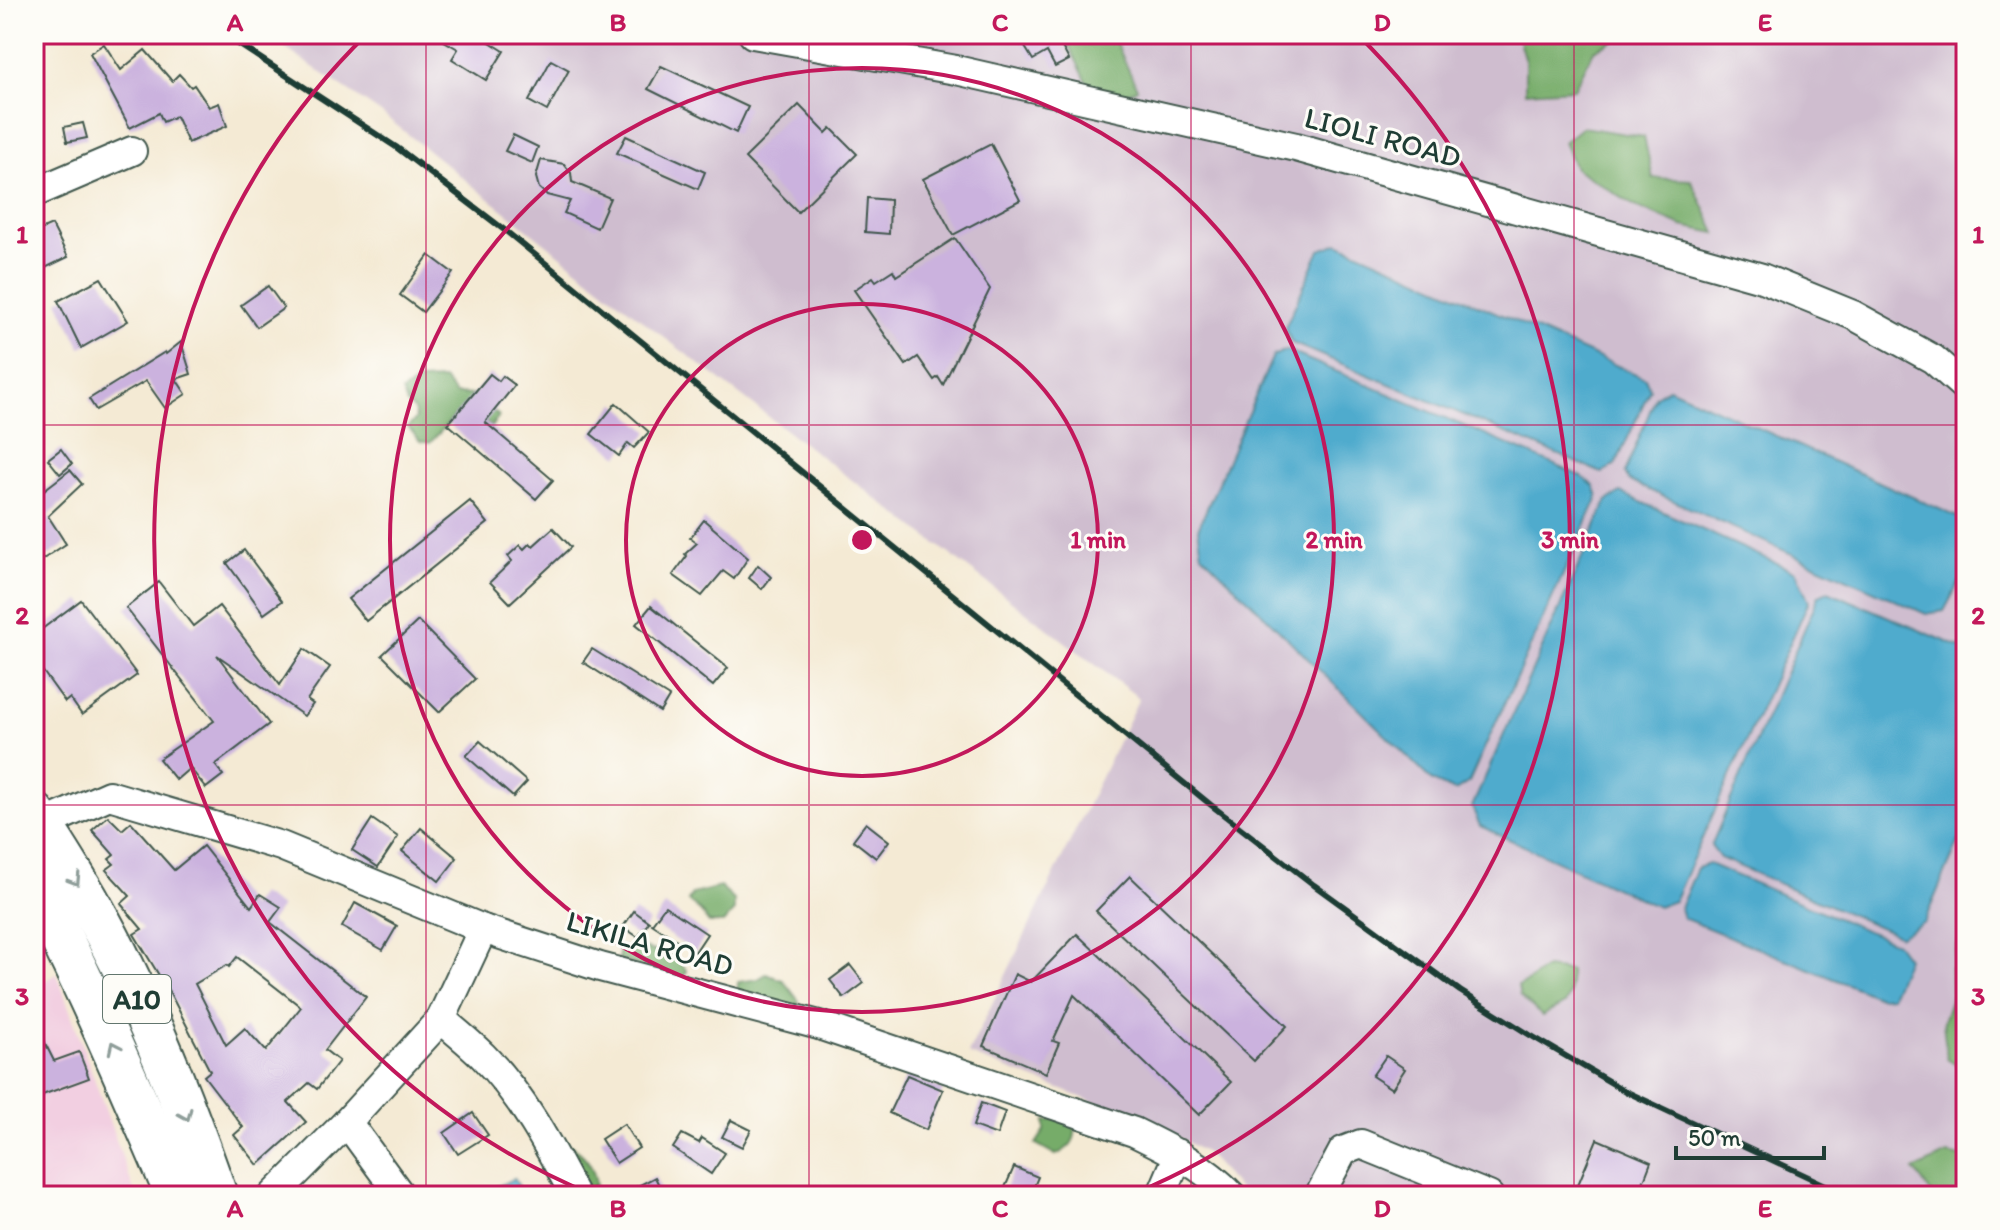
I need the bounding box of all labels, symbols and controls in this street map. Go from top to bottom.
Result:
text: A [226,6,244,38]
text: B [610,6,627,38]
text: C [992,6,1009,38]
text: D [1373,6,1391,38]
text: E [1758,6,1772,38]
street label: LIOLI ROAD [1301,98,1465,176]
text: 1 [16,218,28,250]
text: 1 [1972,218,1984,250]
text: 1 min [1070,525,1126,554]
text: 2 min [1305,525,1363,554]
text: 3 min [1541,525,1599,554]
centre of rings [848,526,876,554]
text: 2 [15,599,29,631]
text: 2 [1971,599,1985,631]
one-way arrow [65,871,81,886]
street label: LIKILA ROAD [562,901,738,985]
road number: A10 [103,975,171,1023]
text: 3 [15,980,29,1012]
text: 3 [1971,980,1985,1012]
one-way arrow [107,1041,123,1055]
one-way arrow [177,1106,193,1121]
scale bar [1676,1110,1824,1160]
text: 50 m [1688,1123,1741,1152]
text: A [226,1192,244,1224]
text: B [610,1192,627,1224]
text: C [992,1192,1009,1224]
text: D [1373,1192,1391,1224]
text: E [1758,1192,1772,1224]

